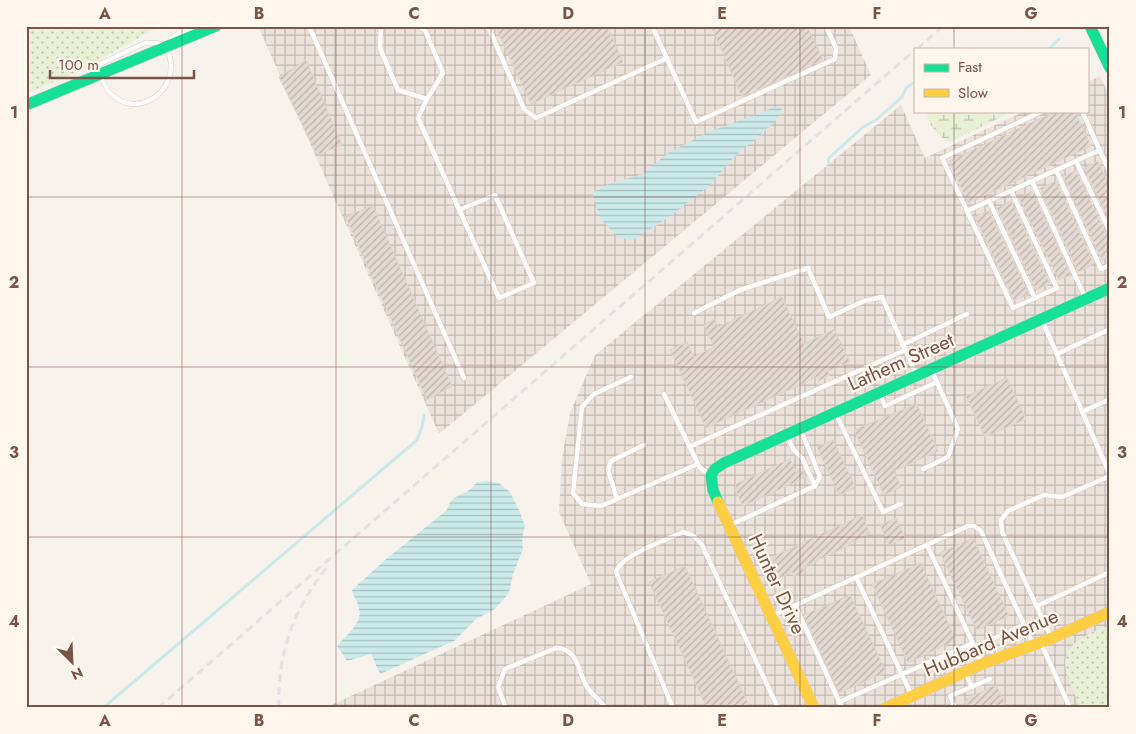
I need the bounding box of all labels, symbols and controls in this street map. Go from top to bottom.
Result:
text: A [98,2,111,25]
text: B [254,2,264,25]
text: C [408,2,420,25]
text: D [562,2,574,25]
text: E [717,2,727,25]
text: F [873,2,881,25]
text: G [1024,2,1038,25]
scale bar [50,48,194,80]
legend [914,48,1088,112]
text: 100 m [58,54,99,76]
text: Fast [958,56,982,78]
text: Slow [958,82,989,104]
text: 1 [10,101,18,124]
text: 1 [1118,101,1126,124]
text: 2 [9,271,19,294]
text: 2 [1117,271,1127,294]
street label: Lathem Street [843,326,959,398]
text: 3 [9,441,19,464]
text: 3 [1117,441,1127,464]
street label: Hunter Drive [741,529,813,639]
street label: Hubbard Avenue [919,602,1063,684]
text: 4 [8,610,20,633]
text: 4 [1116,610,1128,633]
north arrow [48,636,98,686]
text: N [68,662,86,685]
text: A [98,709,111,732]
text: B [254,709,264,732]
text: C [408,709,420,732]
text: D [562,709,574,732]
text: E [717,709,727,732]
text: F [873,709,881,732]
text: G [1024,709,1038,732]

